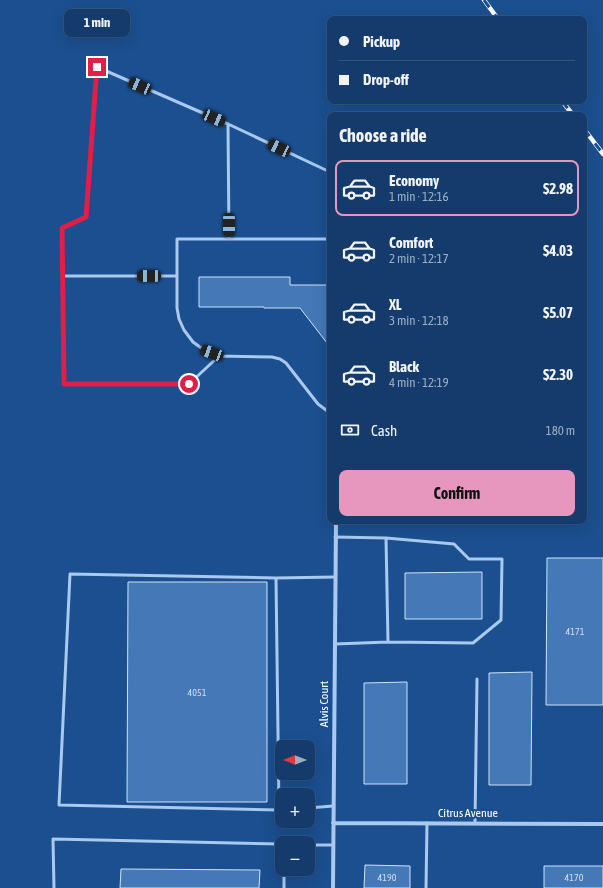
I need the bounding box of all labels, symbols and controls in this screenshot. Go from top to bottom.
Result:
callout: 1 min [64,9,130,37]
text: 1 min [84,15,110,30]
text: Pickup [363,33,400,50]
route end [88,58,106,76]
text: Drop-off [363,71,409,88]
car [127,76,153,96]
car [201,108,227,128]
text: Choose a ride [339,125,427,146]
car [266,137,292,159]
icon: car [341,170,377,206]
text: Economy [389,172,439,189]
text: $2.98 [543,180,573,197]
text: 1 min · 12:16 [389,189,449,204]
car [223,213,235,237]
icon: car [341,232,377,268]
text: Comfort [389,234,433,251]
text: $4.03 [543,242,573,259]
text: 2 min · 12:17 [389,251,449,266]
car [137,270,161,282]
icon: car [341,294,377,330]
text: XL [389,296,402,313]
text: $5.07 [543,304,573,321]
text: 3 min · 12:18 [389,313,449,328]
car [199,343,225,363]
icon: car [341,356,377,392]
text: Black [389,358,419,375]
text: $2.30 [543,366,573,383]
route start [180,375,198,393]
text: 4 min · 12:19 [389,375,449,390]
icon: cash [339,419,361,441]
text: Cash [371,422,397,439]
text: 180 m [546,423,575,438]
button: Confirm [339,470,575,516]
house number: 4171 [566,626,585,637]
street label: Alvis Court [317,680,331,727]
house number: 4051 [188,687,207,698]
north arrow [275,740,315,780]
map controls [275,740,315,876]
button: + [275,788,315,828]
street label: Citrus Avenue [438,806,498,820]
button: − [275,836,315,876]
house number: 4190 [378,872,397,883]
house number: 4170 [565,872,584,883]

